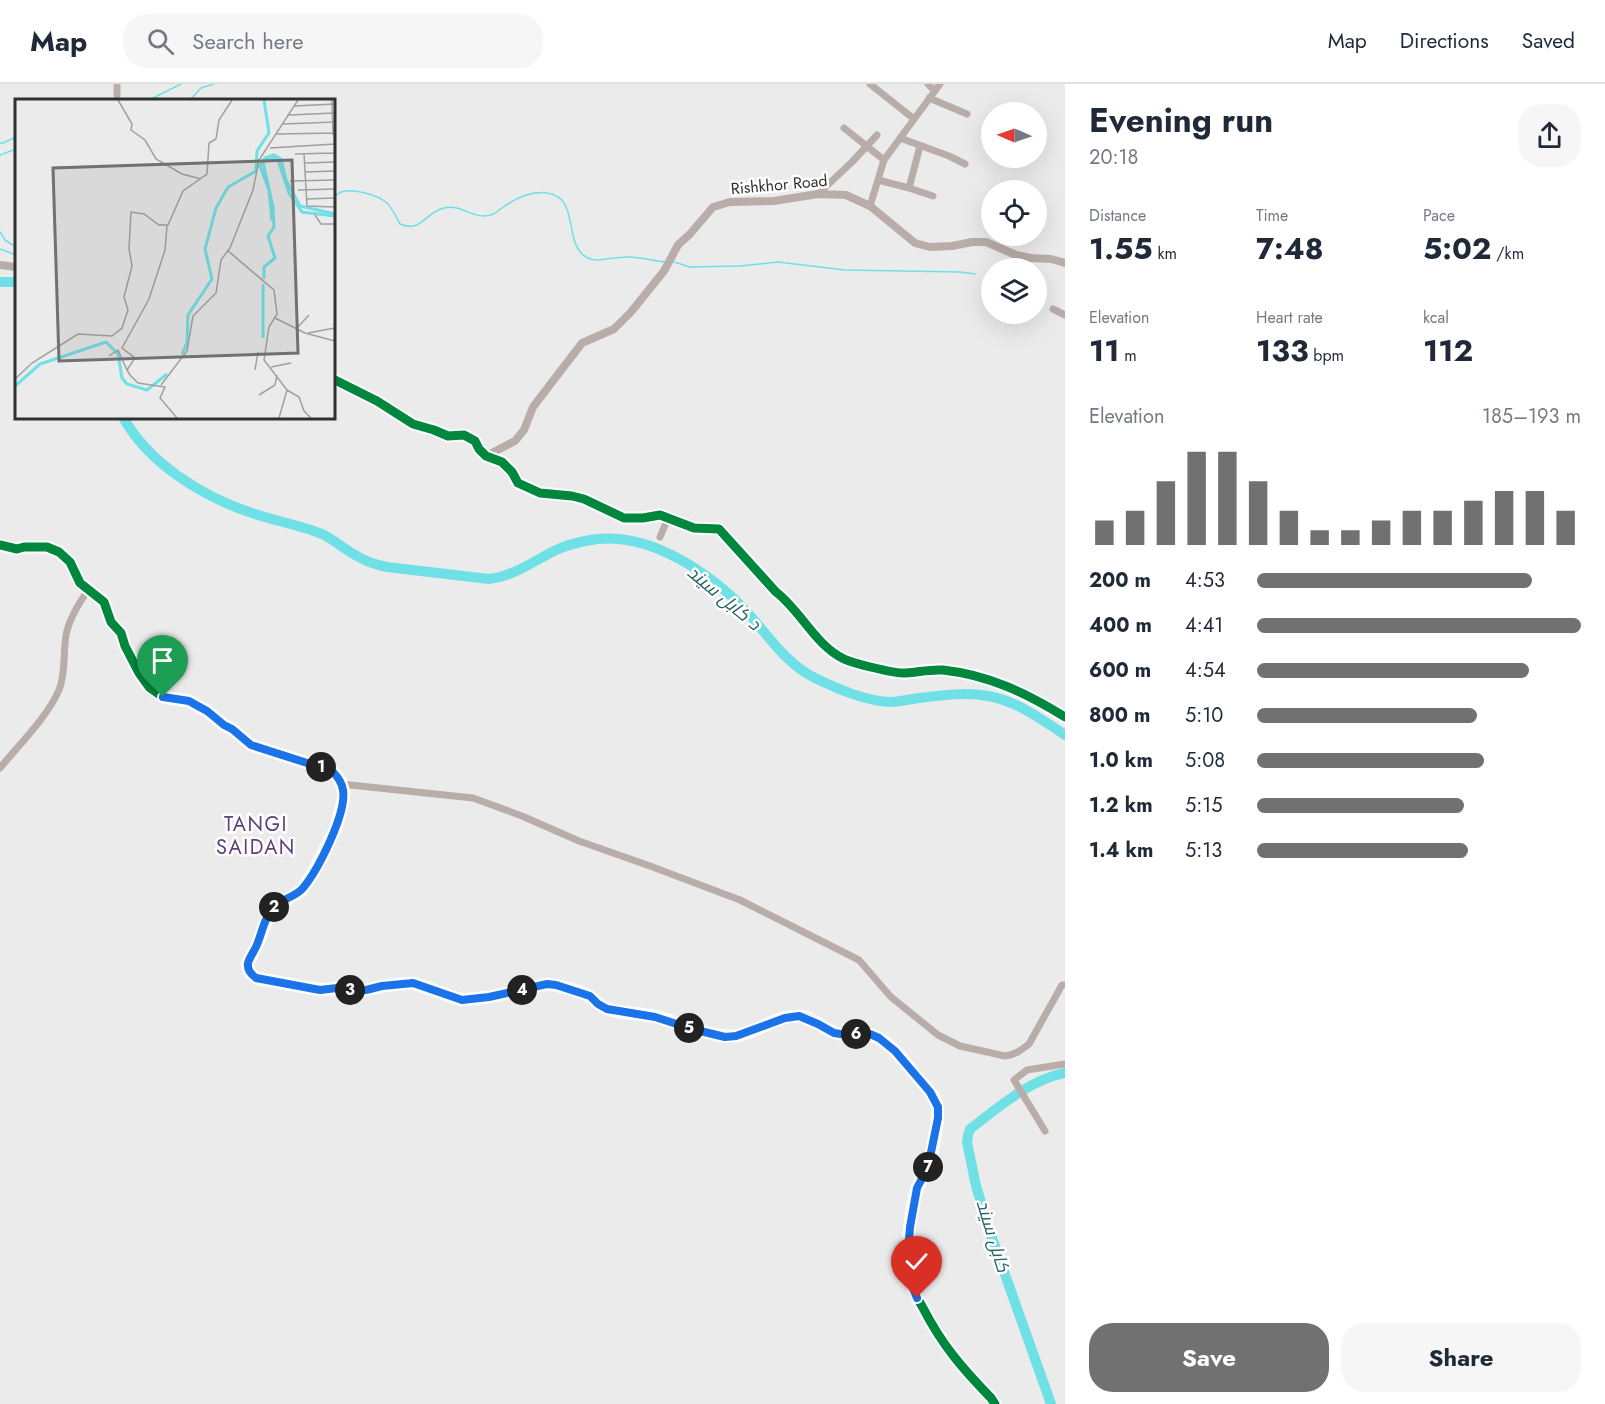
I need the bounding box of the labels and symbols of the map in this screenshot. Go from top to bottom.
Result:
inset map [15,99,334,418]
north arrow [981,102,1047,168]
street label: Rishkhor Road [730,169,828,200]
water label: د کابل سيند [682,560,767,637]
pin [137,635,188,697]
pin: 1 [306,752,336,782]
district label: TANGI SAIDAN [216,810,296,862]
pin: 2 [259,892,289,922]
pin: 3 [335,975,365,1005]
pin: 4 [507,975,537,1005]
pin: 5 [674,1013,704,1043]
pin: 6 [841,1019,871,1049]
pin: 7 [913,1152,943,1182]
water label: کابل سيند [970,1197,1017,1276]
pin [891,1236,942,1298]

